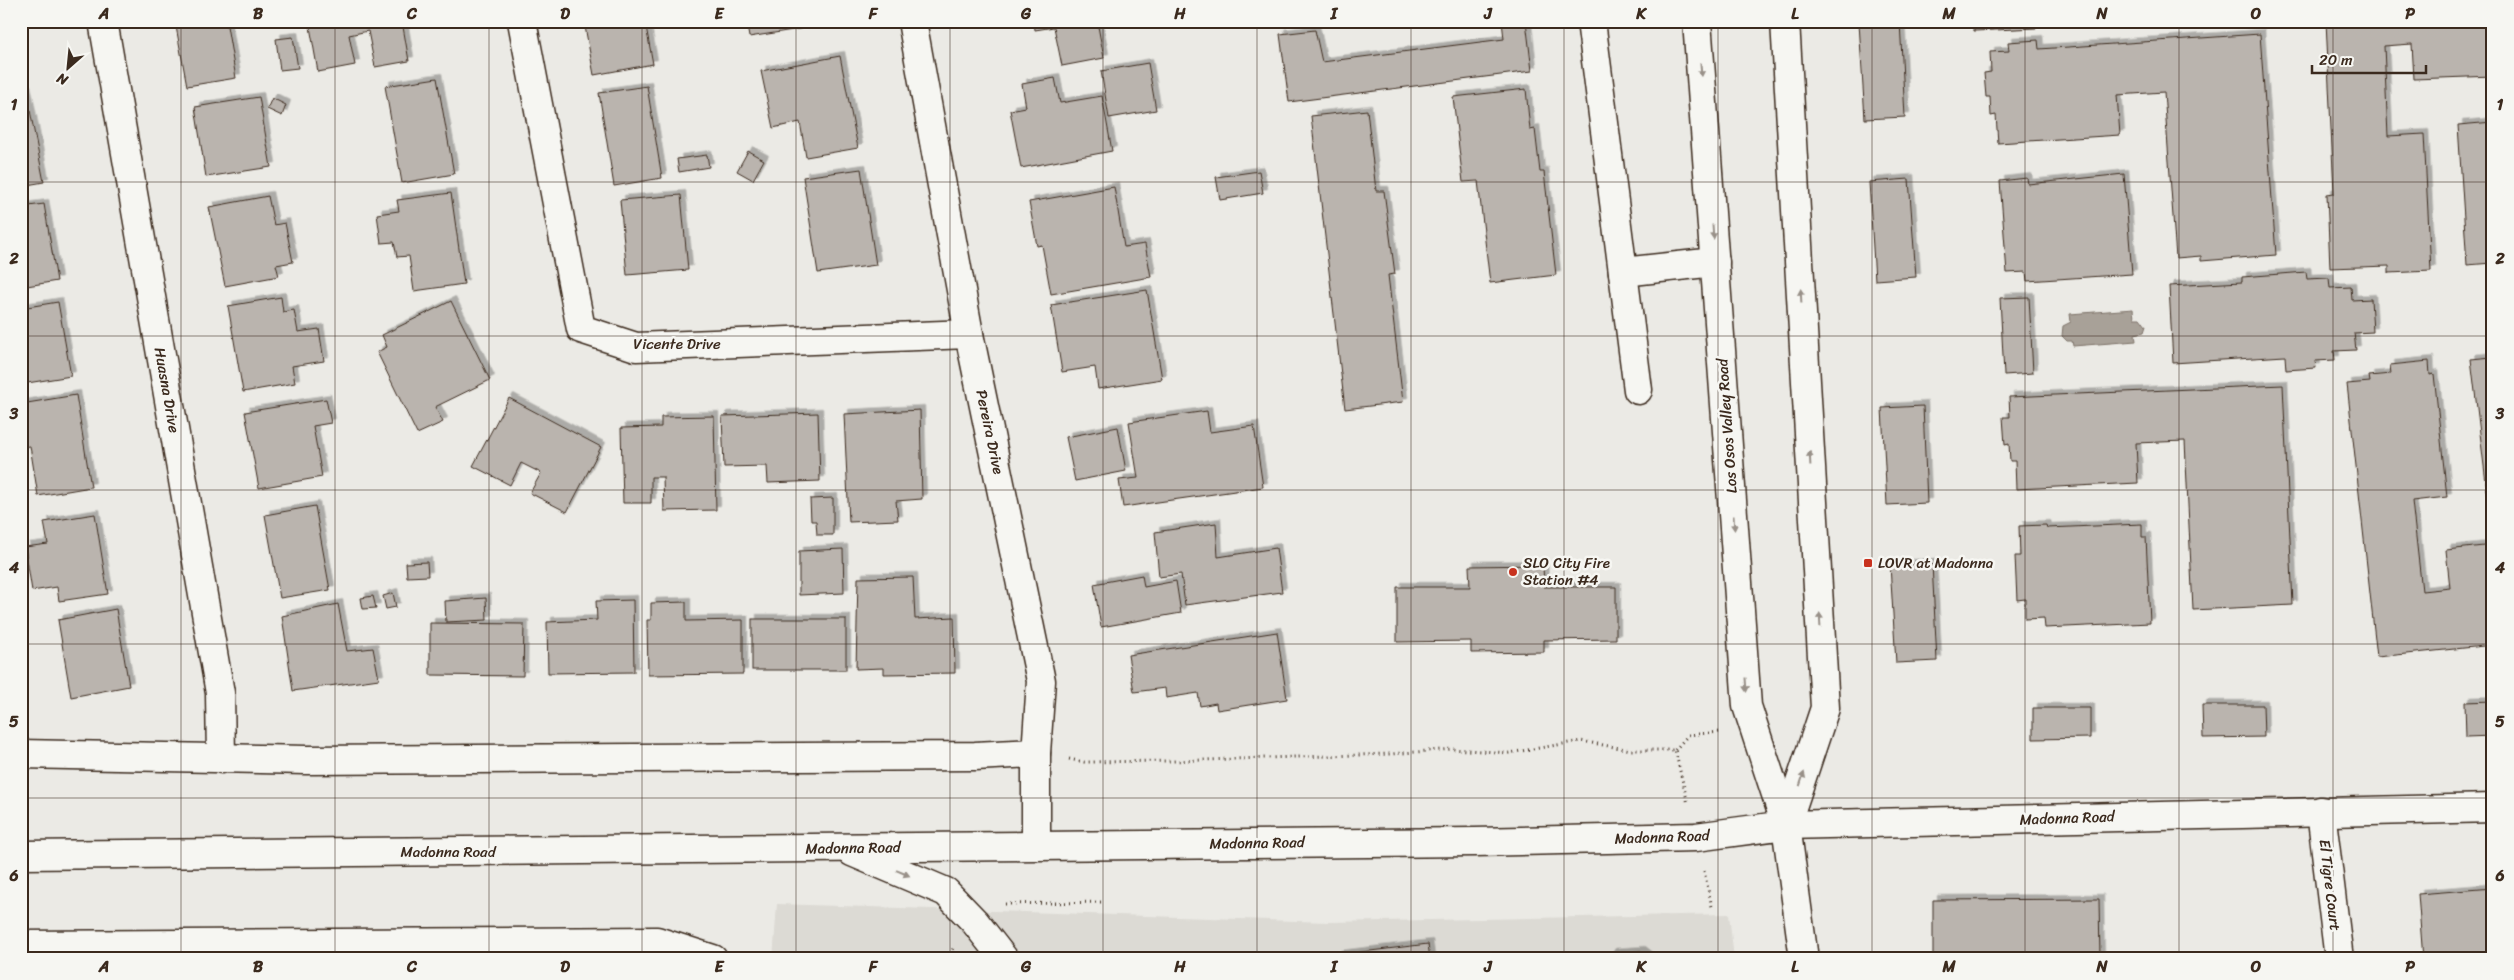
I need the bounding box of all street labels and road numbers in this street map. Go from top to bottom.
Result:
street label: Vicente Drive [633,331,721,357]
street label: Huasna Drive [147,345,187,435]
street label: Los Osos Valley Road [1709,357,1745,494]
street label: Pereira Drive [968,387,1012,477]
street label: Madonna Road [2019,803,2116,833]
street label: Madonna Road [1614,822,1711,852]
street label: Madonna Road [1209,829,1306,857]
street label: Madonna Road [805,834,902,862]
street label: El Tigre Court [2311,838,2349,933]
street label: Madonna Road [400,839,497,865]

